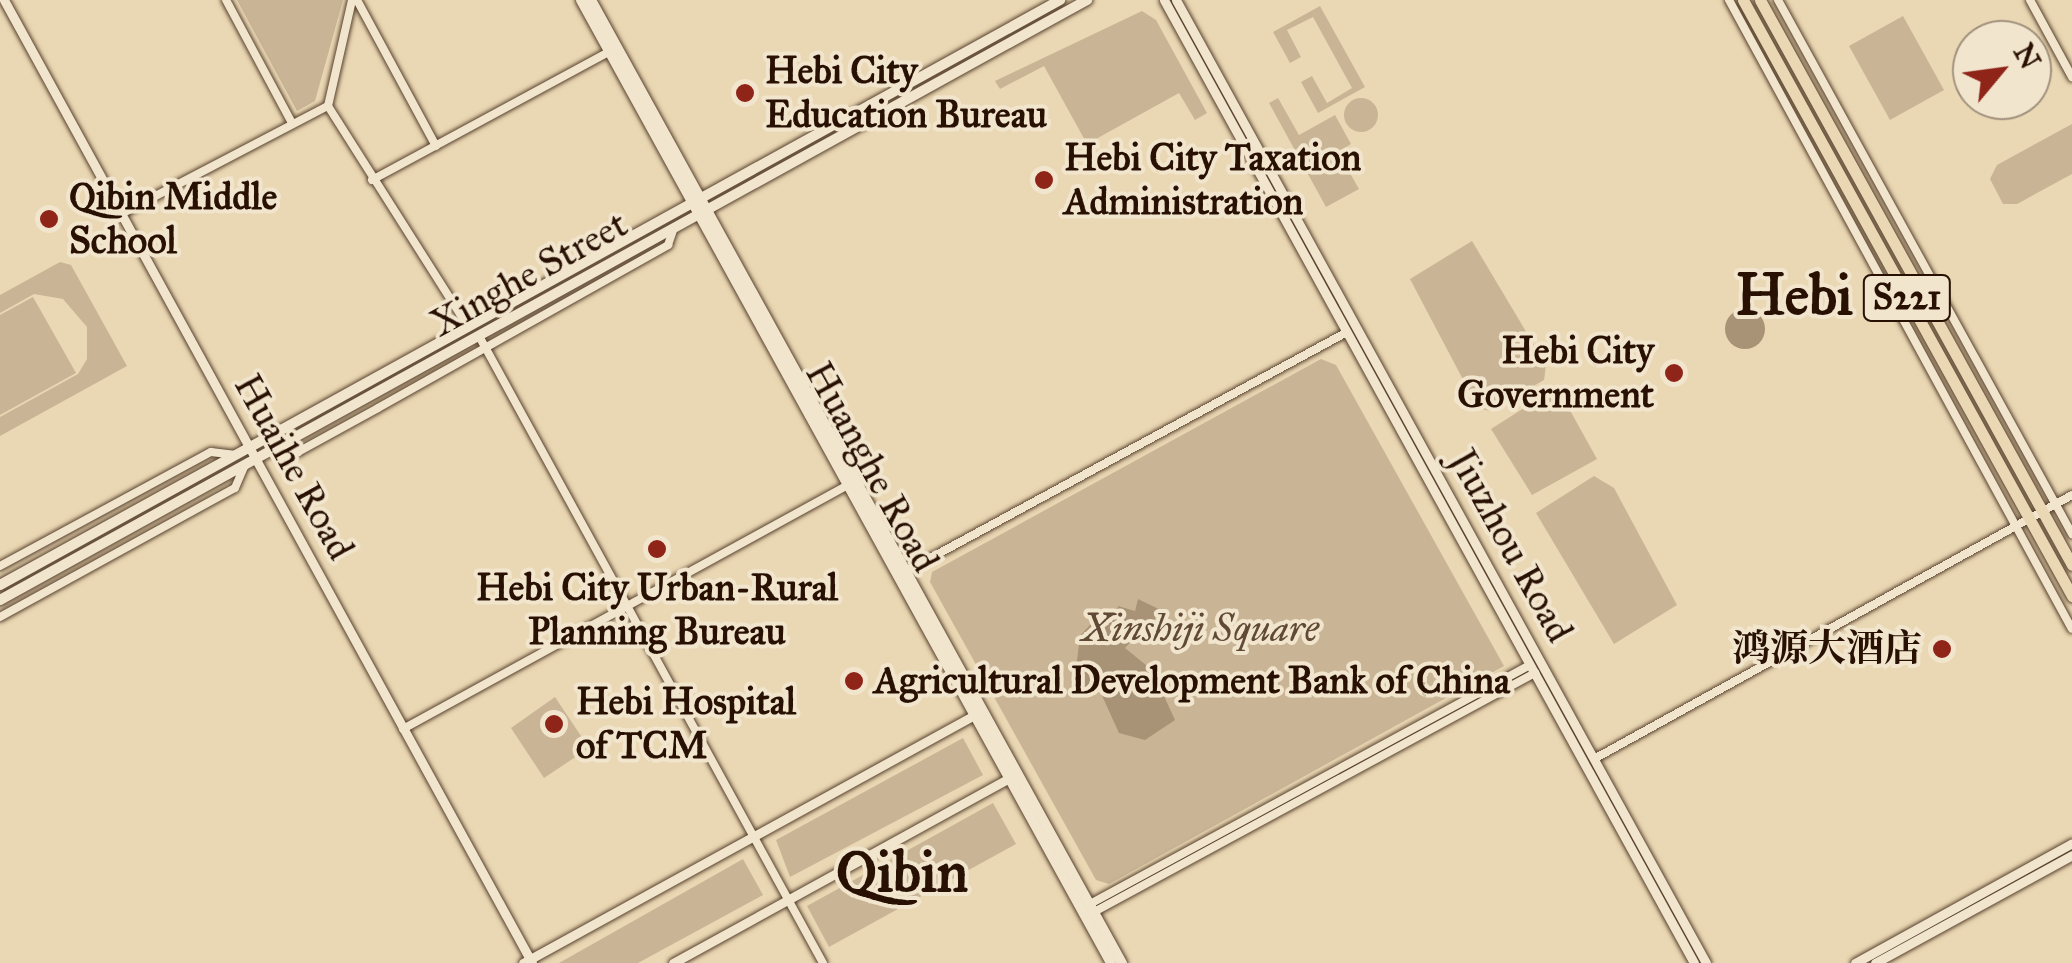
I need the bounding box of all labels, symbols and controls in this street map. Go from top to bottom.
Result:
north arrow [1952,20,2052,120]
text: N [2006,37,2048,75]
place label: Hebi City Education Bureau [765,48,1047,137]
marker: Hebi City Education Bureau [734,82,756,104]
place label: Hebi City Taxation Administration [1064,135,1361,224]
marker: Hebi City Taxation Administration [1033,169,1055,191]
place label: Qibin Middle School [69,174,277,264]
street label: Xinghe Street [423,201,635,347]
marker: Qibin Middle School [38,208,60,230]
district label: Hebi [1735,260,1853,330]
road number: S221 [1862,268,1952,328]
place label: Hebi City Government [1457,328,1654,418]
street label: Huanghe Road [796,354,948,580]
marker: Hebi City Government [1663,362,1685,384]
street label: Huaihe Road [224,366,364,568]
street label: Jiuzhou Road [1439,442,1583,650]
marker: Hebi City Urban-Rural Planning Bureau [646,538,668,560]
place label: Hebi City Urban-Rural Planning Bureau [476,565,838,654]
park label: Xinshiji Square [1081,606,1319,652]
place label: 鸿源大酒店 [1732,626,1922,672]
marker: 鸿源大酒店 [1931,638,1953,660]
place label: Agricultural Development Bank of China [874,658,1510,704]
marker: Agricultural Development Bank of China [843,670,865,692]
place label: Hebi Hospital of TCM [576,679,796,768]
marker: Hebi Hospital of TCM [541,711,567,737]
district label: Qibin [836,837,968,907]

